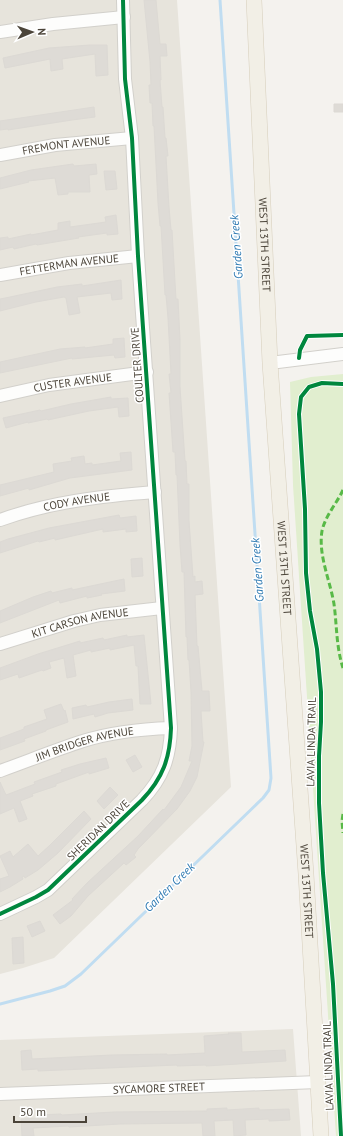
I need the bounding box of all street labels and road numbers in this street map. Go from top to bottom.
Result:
street label: FREMONT AVENUE [21,133,111,158]
street label: WEST 13TH STREET [256,197,274,292]
street label: FETTERMAN AVENUE [18,251,120,278]
street label: COULTER DRIVE [127,327,147,403]
street label: CUSTER AVENUE [32,370,113,395]
street label: CODY AVENUE [42,489,111,514]
street label: WEST 13TH STREET [274,521,295,616]
street label: KIT CARSON AVENUE [30,605,129,641]
street label: LAVIA LINDA TRAIL [303,697,319,787]
street label: JIM BRIDGER AVENUE [32,724,134,765]
street label: SHERIDAN DRIVE [64,797,132,863]
street label: WEST 13TH STREET [297,844,317,939]
street label: LAVIA LINDA TRAIL [319,1021,337,1111]
street label: SYCAMORE STREET [113,1079,205,1097]

